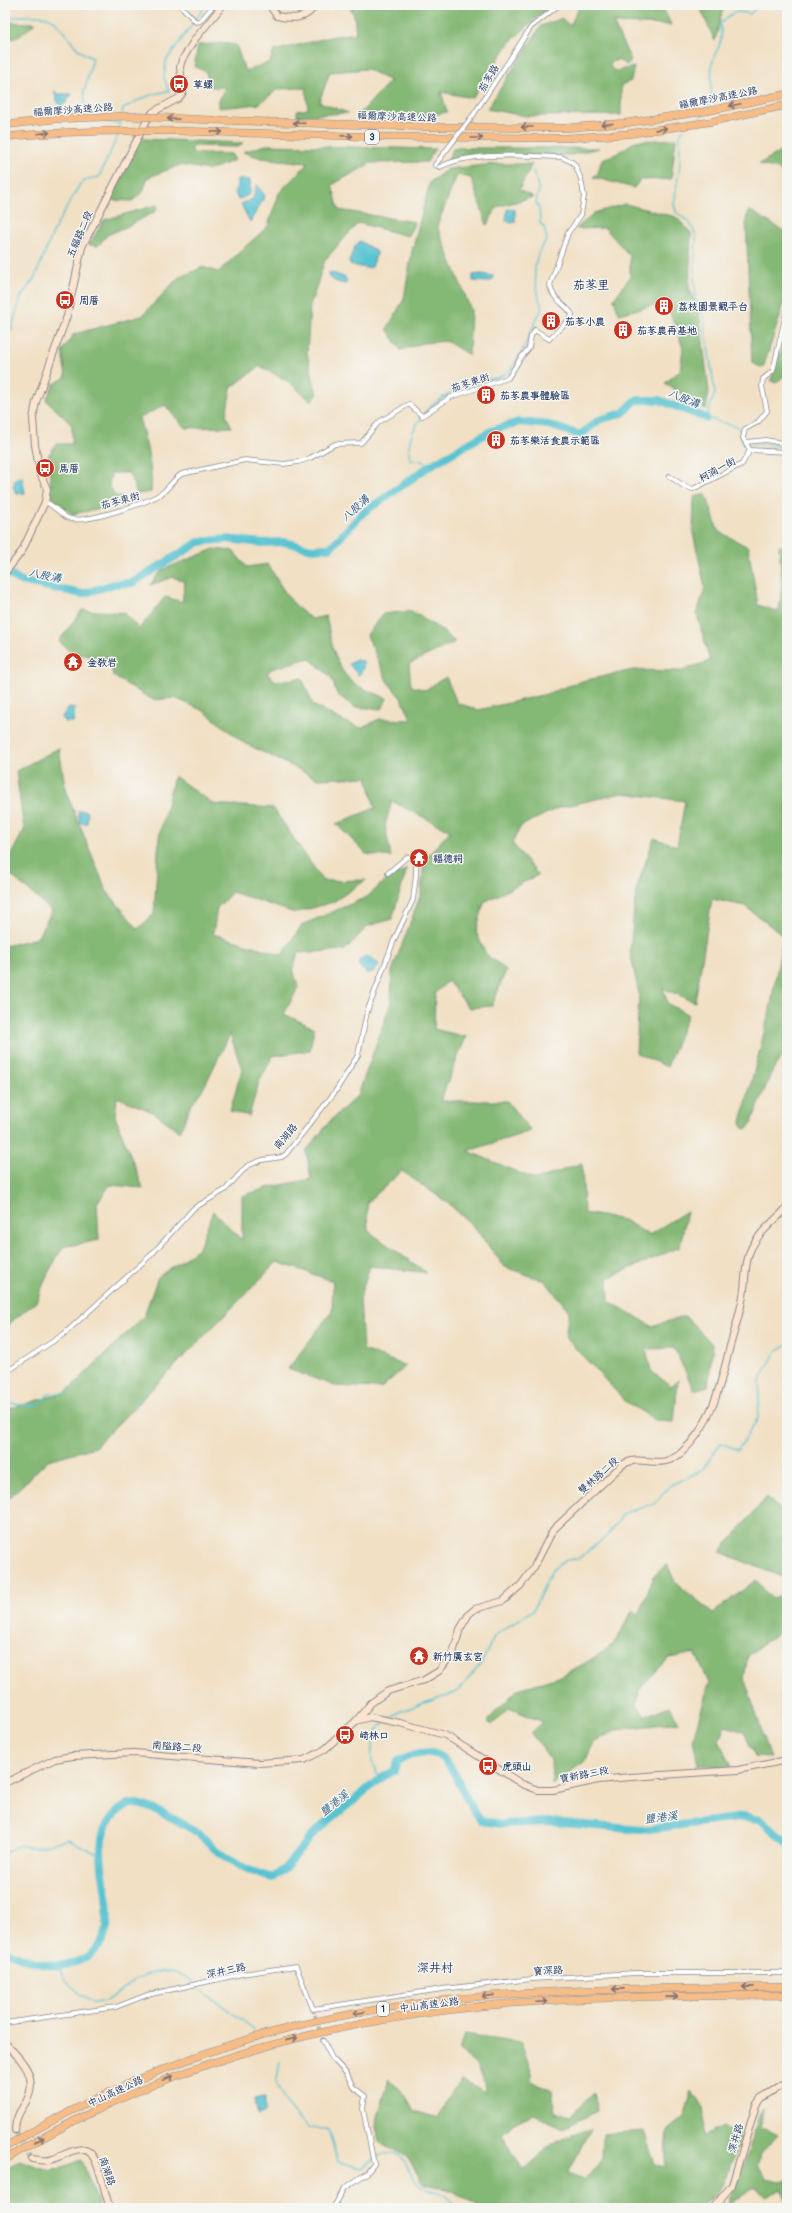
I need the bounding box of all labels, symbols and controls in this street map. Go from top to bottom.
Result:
street label: 茄苳路 [476,63,502,94]
bus stop icon: 草螺 [168,73,190,95]
place label: 草螺 [193,79,213,91]
street label: 福爾摩沙高速公路 [678,84,759,112]
street label: 福爾摩沙高速公路 [33,101,113,119]
one-way arrow [729,101,742,109]
street label: 福爾摩沙高速公路 [357,110,437,124]
one-way arrow [167,115,180,122]
one-way arrow [293,119,306,127]
one-way arrow [601,121,614,128]
one-way arrow [521,123,534,131]
one-way arrow [654,125,667,133]
one-way arrow [210,128,223,136]
one-way arrow [37,129,50,137]
road number: 3 [365,130,379,144]
one-way arrow [340,132,353,140]
one-way arrow [470,134,483,142]
street label: 五福路二段 [65,209,95,260]
district label: 茄苳里 [573,278,609,293]
bus stop icon: 周厝 [54,289,76,311]
place label: 周厝 [79,295,99,307]
building icon: 荔枝園景觀平台 [653,295,675,317]
place label: 荔枝園景觀平台 [678,301,748,313]
building icon: 茄苳小農 [540,310,562,332]
place label: 茄苳小農 [565,316,605,328]
building icon: 茄苳農再基地 [612,319,634,341]
place label: 茄苳農再基地 [637,325,697,337]
street label: 茄苳東街 [449,371,491,395]
building icon: 茄苳農事體驗區 [475,384,497,406]
water label: 八股溝 [666,386,702,411]
place label: 茄苳農事體驗區 [500,390,570,402]
building icon: 茄苳樂活食農示範區 [485,429,507,451]
place label: 茄苳樂活食農示範區 [510,435,600,447]
street label: 柯湳一街 [697,455,738,485]
bus stop icon: 馬厝 [34,457,56,479]
place label: 馬厝 [59,463,79,475]
street label: 茄苳東街 [99,490,141,512]
water label: 八股溝 [339,492,373,524]
water label: 八股溝 [27,566,63,585]
temple icon: 金教岩 [62,651,84,673]
place label: 金教岩 [87,657,117,669]
temple icon: 福德祠 [408,847,430,869]
place label: 福德祠 [433,853,463,865]
street label: 南湖路 [271,1121,300,1152]
street label: 雙林路二段 [576,1455,621,1497]
temple icon: 新竹廣玄宮 [408,1645,430,1667]
place label: 新竹廣玄宮 [433,1651,483,1663]
bus stop icon: 崎林口 [334,1724,356,1746]
place label: 崎林口 [359,1730,389,1742]
street label: 南隘路二段 [152,1739,202,1755]
bus stop icon: 虎頭山 [477,1755,499,1777]
place label: 虎頭山 [502,1761,532,1773]
street label: 寶新路三段 [559,1764,610,1786]
water label: 鹽港溪 [317,1787,352,1819]
water label: 鹽港溪 [644,1809,679,1826]
street label: 深井三路 [205,1961,247,1981]
district label: 深井村 [417,1961,453,1976]
street label: 寶深路 [533,1964,563,1978]
one-way arrow [742,1983,755,1991]
one-way arrow [612,1985,625,1993]
one-way arrow [482,1993,495,2000]
one-way arrow [665,1993,678,2001]
street label: 中山高速公路 [399,1995,460,2015]
one-way arrow [535,1998,548,2005]
road number: 1 [377,2002,389,2016]
one-way arrow [353,2010,366,2018]
one-way arrow [285,2035,298,2043]
street label: 中山高速公路 [86,2074,145,2110]
one-way arrow [162,2074,174,2082]
street label: 深井路 [726,2122,746,2154]
one-way arrow [32,2136,44,2144]
street label: 南湖路 [96,2155,118,2187]

